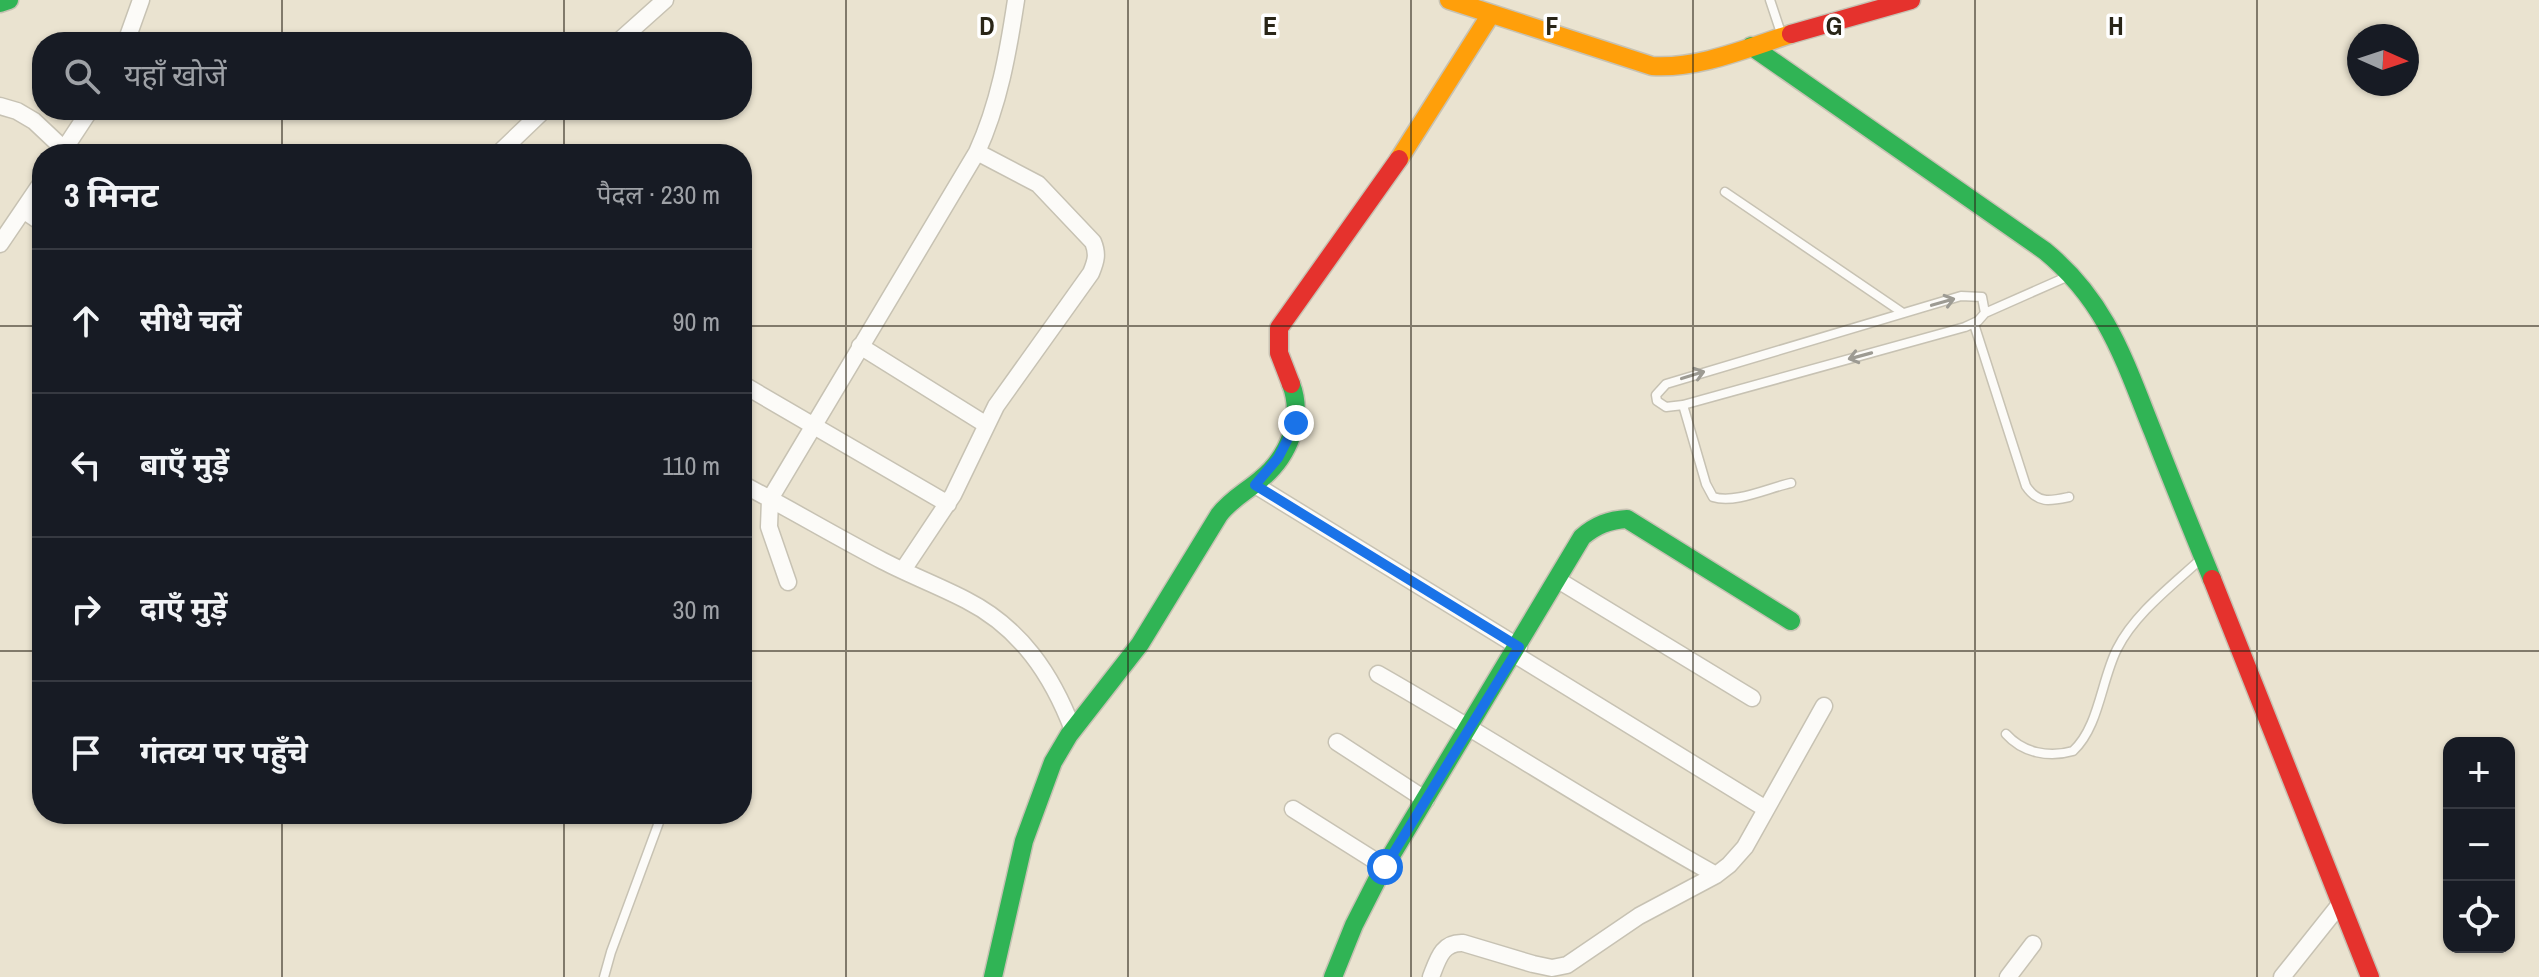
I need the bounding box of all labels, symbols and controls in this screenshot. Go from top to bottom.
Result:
text: D [979,8,995,43]
text: E [1263,8,1277,43]
text: F [1545,8,1559,43]
text: G [1826,8,1842,43]
text: H [2108,8,2124,43]
north arrow [2347,24,2419,96]
search box [32,32,752,120]
icon: search [60,54,104,98]
text: यहाँ खोजें [124,55,227,95]
text: 3 मिनट [64,172,159,218]
text: पैदल · 230 m [597,177,720,212]
one-way arrow [1929,294,1955,309]
icon: ahead [64,299,108,343]
text: सीधे चलें [140,300,241,340]
text: 90 m [673,304,720,339]
one-way arrow [1848,350,1874,365]
one-way arrow [1680,367,1706,382]
route end [1278,405,1314,441]
icon: left [64,443,108,487]
text: बाएँ मुड़ें [140,444,229,484]
text: 110 m [662,448,720,483]
icon: right [64,587,108,631]
text: दाएँ मुड़ें [140,588,227,628]
text: 30 m [673,592,720,627]
icon: arrive [64,731,108,775]
text: गंतव्य पर पहुँचे [140,732,308,772]
map controls [2443,737,2515,953]
button: + [2443,737,2515,809]
button: − [2443,809,2515,881]
route start [1367,849,1403,885]
button: locate [2443,881,2515,953]

